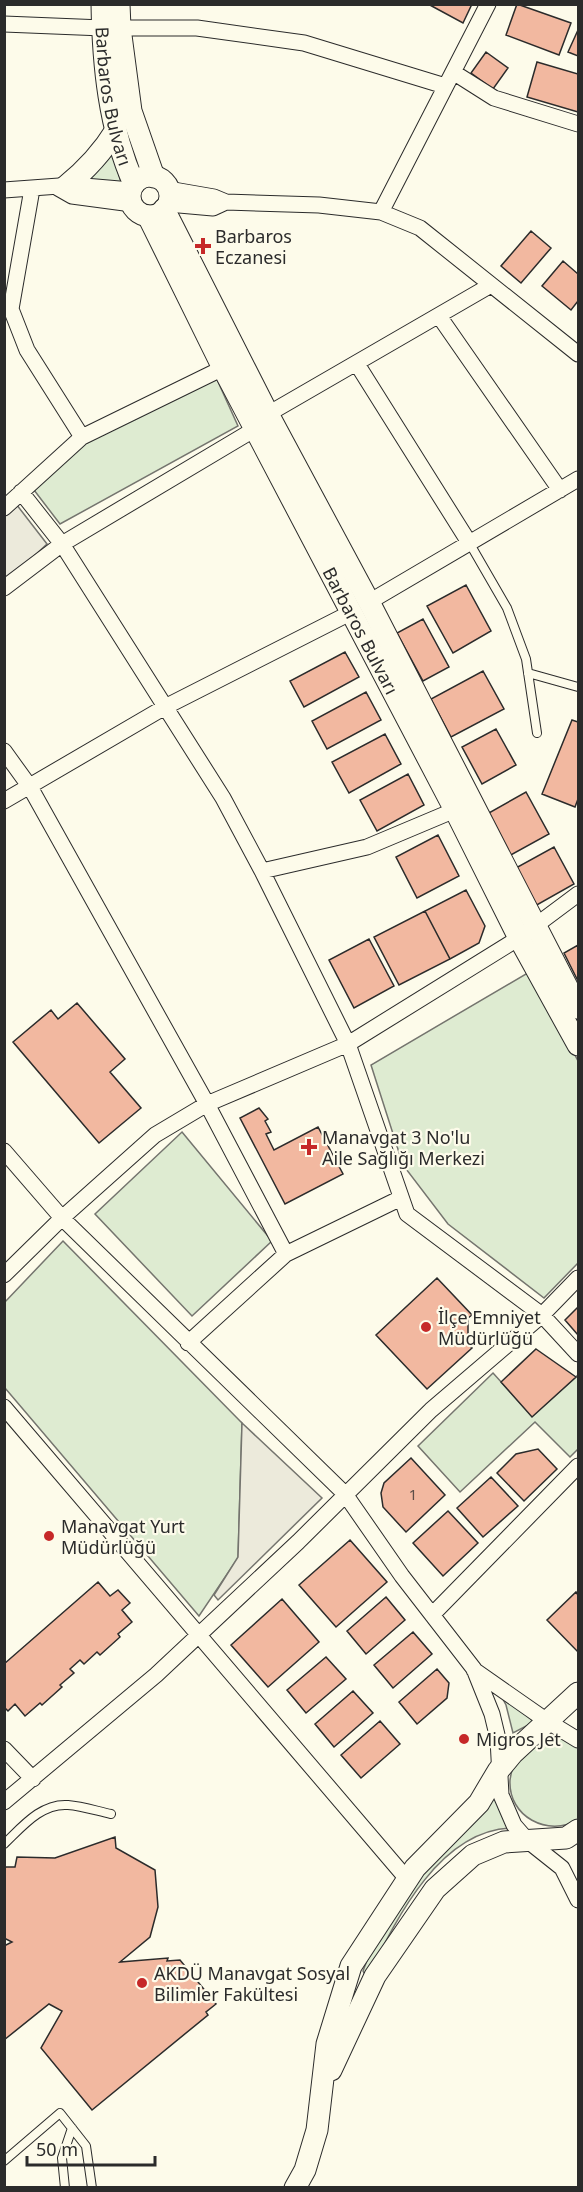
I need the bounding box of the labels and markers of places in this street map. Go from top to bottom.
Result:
place label: Barbaros Eczanesi [215,224,292,269]
marker: Barbaros Eczanesi [196,239,210,253]
place label: Manavgat 3 No'lu Aile Sağlığı Merkezi [322,1125,485,1170]
marker: Manavgat 3 No'lu Aile Sağlığı Merkezi [300,1138,318,1156]
place label: İlçe Emniyet Müdürlüğü [438,1305,541,1350]
marker: İlçe Emniyet Müdürlüğü [419,1320,433,1334]
place label: Manavgat Yurt Müdürlüğü [61,1514,185,1559]
marker: Manavgat Yurt Müdürlüğü [42,1529,56,1543]
place label: Migros Jet [476,1727,561,1751]
marker: Migros Jet [457,1732,471,1746]
place label: AKDÜ Manavgat Sosyal Bilimler Fakültesi [154,1961,350,2006]
marker: AKDÜ Manavgat Sosyal Bilimler Fakültesi [135,1976,149,1990]

